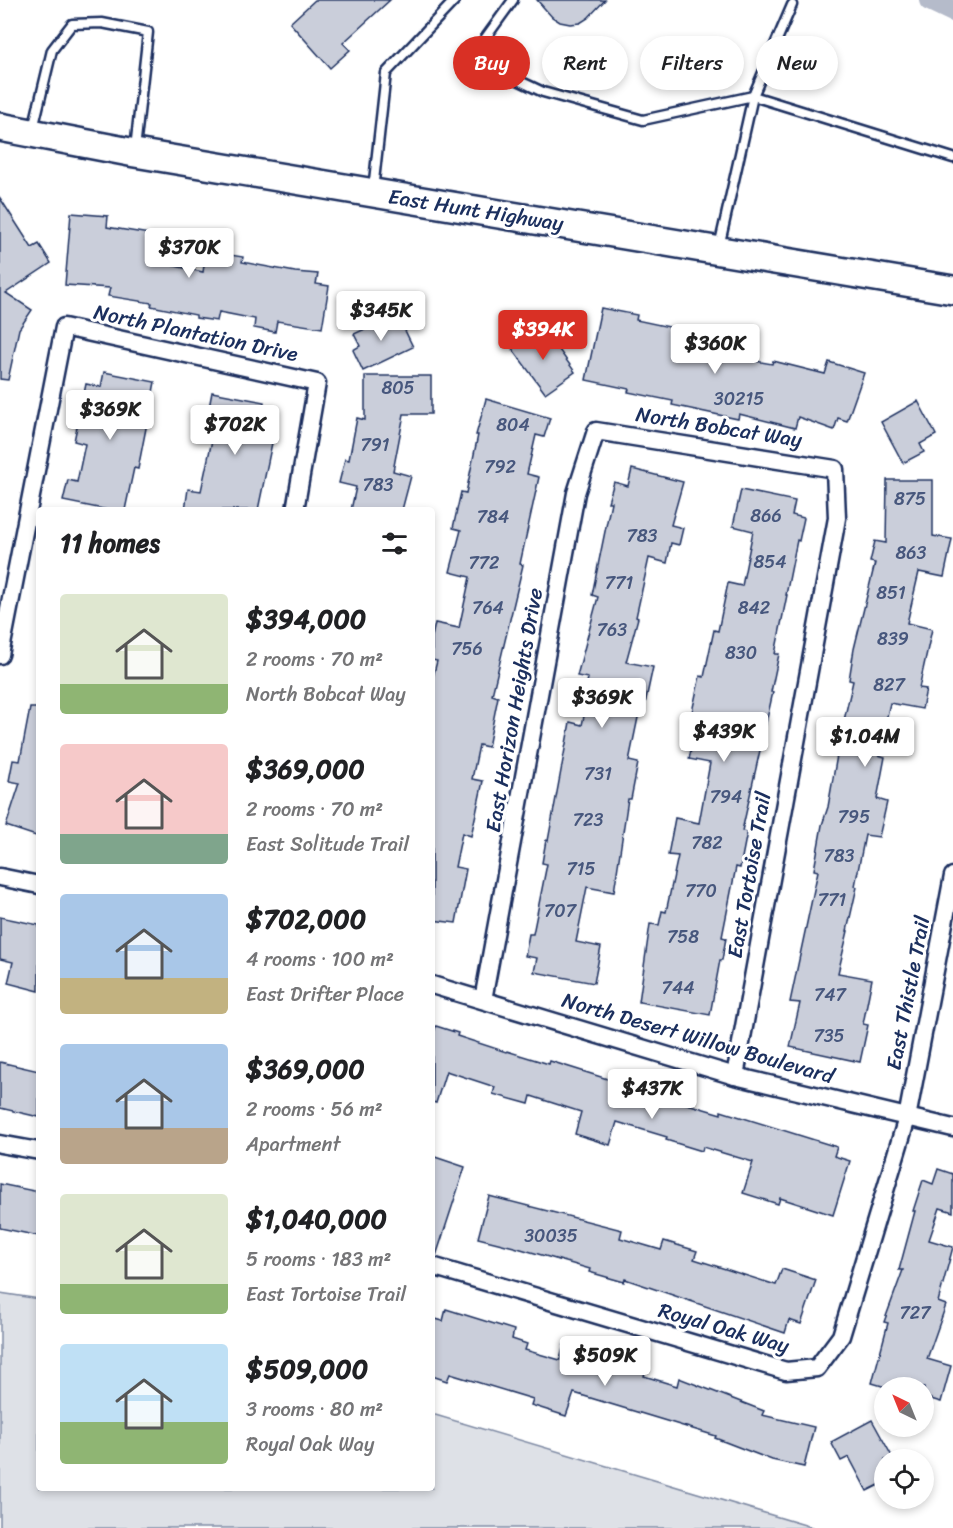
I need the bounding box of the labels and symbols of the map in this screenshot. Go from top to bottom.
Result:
street label: East Hunt Highway [386,177,566,243]
pin: $370K [147,228,231,279]
pin: $345K [339,291,423,342]
street label: North Plantation Drive [90,293,302,373]
pin: $394K [501,310,585,361]
pin: $360K [673,324,757,375]
house number: 805 [381,372,415,404]
house number: 30215 [714,383,764,415]
pin: $369K [68,390,152,441]
street label: North Bobcat Way [633,395,805,459]
pin: $702K [193,405,277,456]
house number: 804 [496,409,530,441]
house number: 791 [360,429,390,461]
house number: 792 [484,451,516,483]
house number: 783 [362,469,394,501]
house number: 875 [894,483,926,515]
house number: 866 [750,500,782,532]
house number: 784 [477,501,509,533]
house number: 783 [626,520,658,552]
house number: 863 [896,537,927,569]
house number: 854 [753,546,787,578]
house number: 772 [469,547,499,579]
house number: 771 [605,567,633,599]
house number: 851 [876,577,906,609]
street label: East Horizon Heights Drive [474,585,554,835]
house number: 764 [472,592,504,624]
house number: 842 [738,592,770,624]
house number: 763 [597,614,627,646]
house number: 839 [877,623,909,655]
house number: 756 [451,633,483,665]
house number: 830 [725,637,757,669]
house number: 827 [873,669,906,701]
pin: $369K [560,678,644,729]
pin: $439K [682,712,766,763]
pin: $1.04M [816,717,914,768]
house number: 731 [584,758,612,790]
house number: 794 [710,781,742,813]
street label: East Tortoise Trail [716,788,782,961]
house number: 795 [838,801,870,833]
house number: 723 [573,804,603,836]
house number: 782 [691,827,723,859]
house number: 783 [823,840,855,872]
house number: 715 [567,853,596,885]
house number: 770 [685,875,717,907]
house number: 771 [818,884,846,916]
house number: 707 [544,895,578,927]
street label: East Thistle Trail [874,912,942,1073]
house number: 758 [667,921,699,953]
house number: 744 [662,972,694,1004]
house number: 747 [814,979,848,1011]
street label: North Desert Willow Boulevard [558,981,840,1096]
house number: 735 [813,1020,845,1052]
pin: $437K [610,1069,694,1120]
house number: 30035 [524,1220,578,1252]
street label: Royal Oak Way [654,1291,794,1365]
house number: 727 [900,1297,932,1329]
pin: $509K [563,1336,647,1387]
north arrow [874,1377,934,1437]

